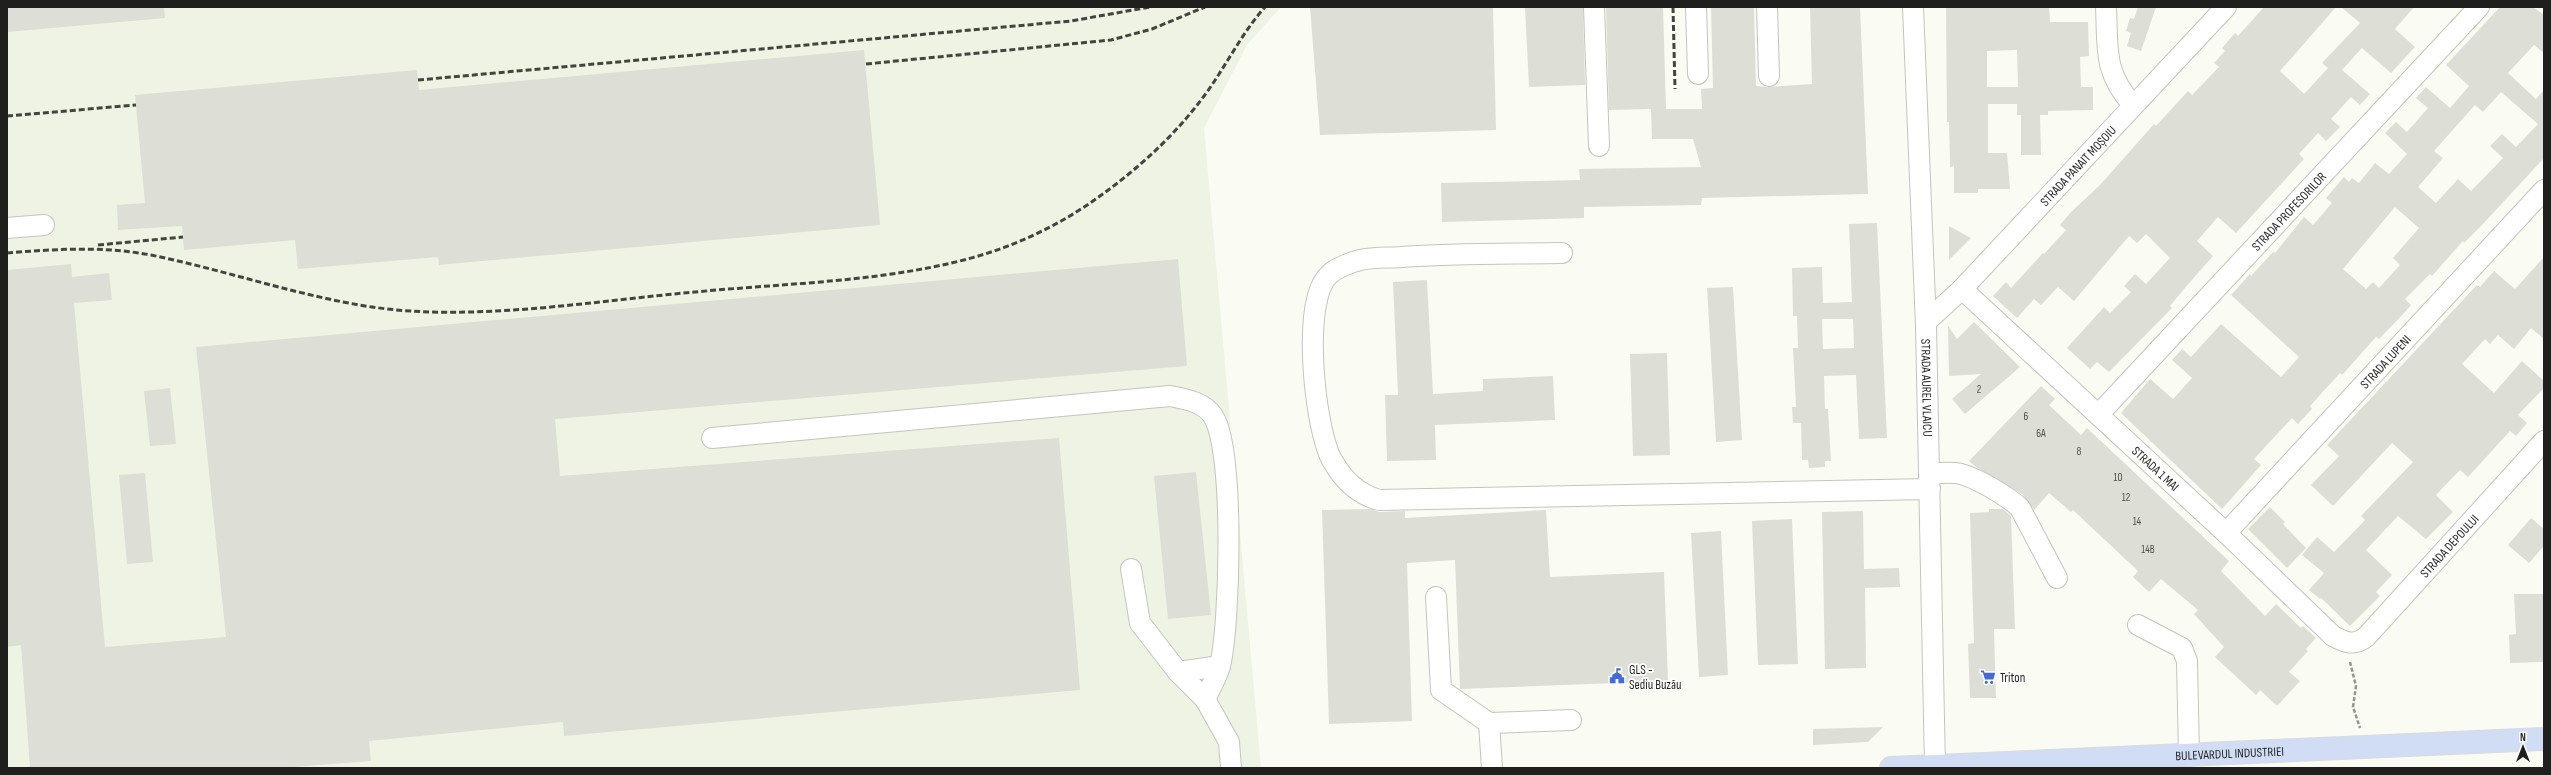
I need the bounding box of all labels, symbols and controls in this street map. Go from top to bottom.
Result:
street label: STRADA PANAIT MOȘOIU [2037,123,2120,210]
street label: STRADA PROFESORILOR [2248,169,2330,255]
street label: STRADA LUPENI [2357,332,2415,392]
street label: STRADA AUREL VLAICU [1917,339,1935,437]
house number: 2 [1977,383,1982,396]
house number: 6 [2024,410,2029,423]
house number: 6A [2036,427,2046,440]
street label: STRADA 1 MAI [2128,443,2182,495]
house number: 8 [2077,445,2082,458]
house number: 10 [2114,471,2122,484]
house number: 12 [2122,491,2131,504]
street label: STRADA DEPOULUI [2417,511,2482,581]
house number: 14 [2133,515,2142,528]
house number: 14B [2141,543,2155,556]
place label: GLS - Sediu Buzău [1629,662,1681,693]
public building icon: GLS - Sediu Buzău [1608,667,1626,685]
supermarket icon: Triton [1979,668,1997,686]
place label: Triton [2000,670,2025,686]
north arrow [2503,727,2543,767]
text: N [2520,731,2526,744]
street label: BULEVARDUL INDUSTRIEI [2175,744,2284,764]

